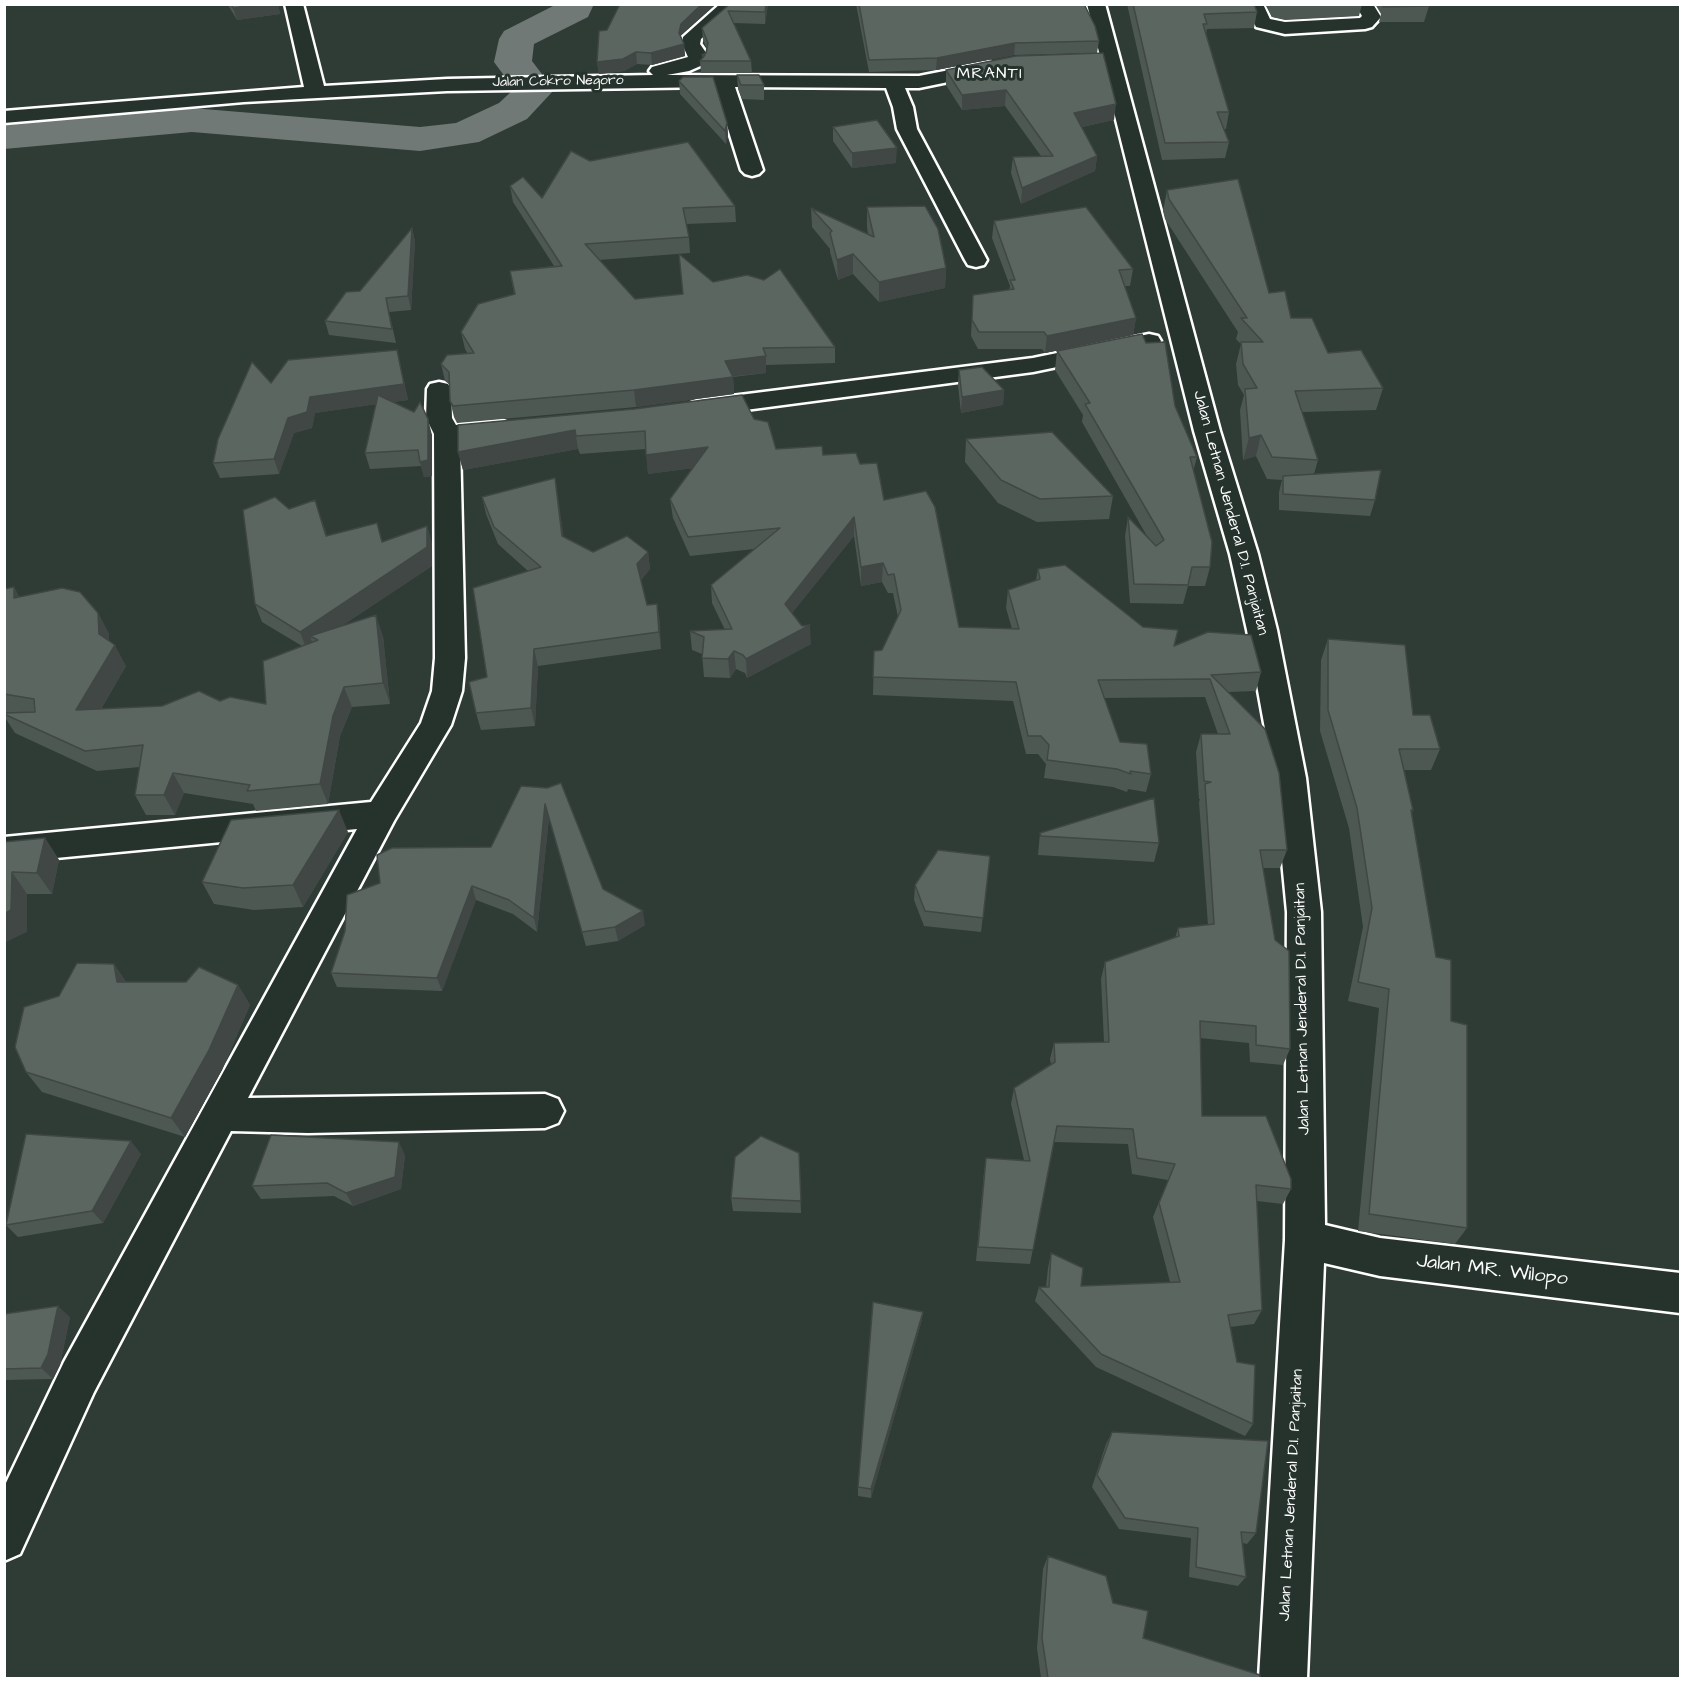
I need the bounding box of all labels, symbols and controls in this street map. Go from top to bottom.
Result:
district label: MRANTI [957,65,1023,85]
street label: Jalan Cokro Negoro [492,72,624,92]
street label: Jalan Letnan Jenderal D.I. Panjaitan [1188,389,1272,637]
street label: Jalan Letnan Jenderal D.I. Panjaitan [1291,883,1315,1135]
street label: Jalan MR. Wilopo [1415,1250,1569,1292]
street label: Jalan Letnan Jenderal D.I. Panjaitan [1276,1368,1308,1622]

